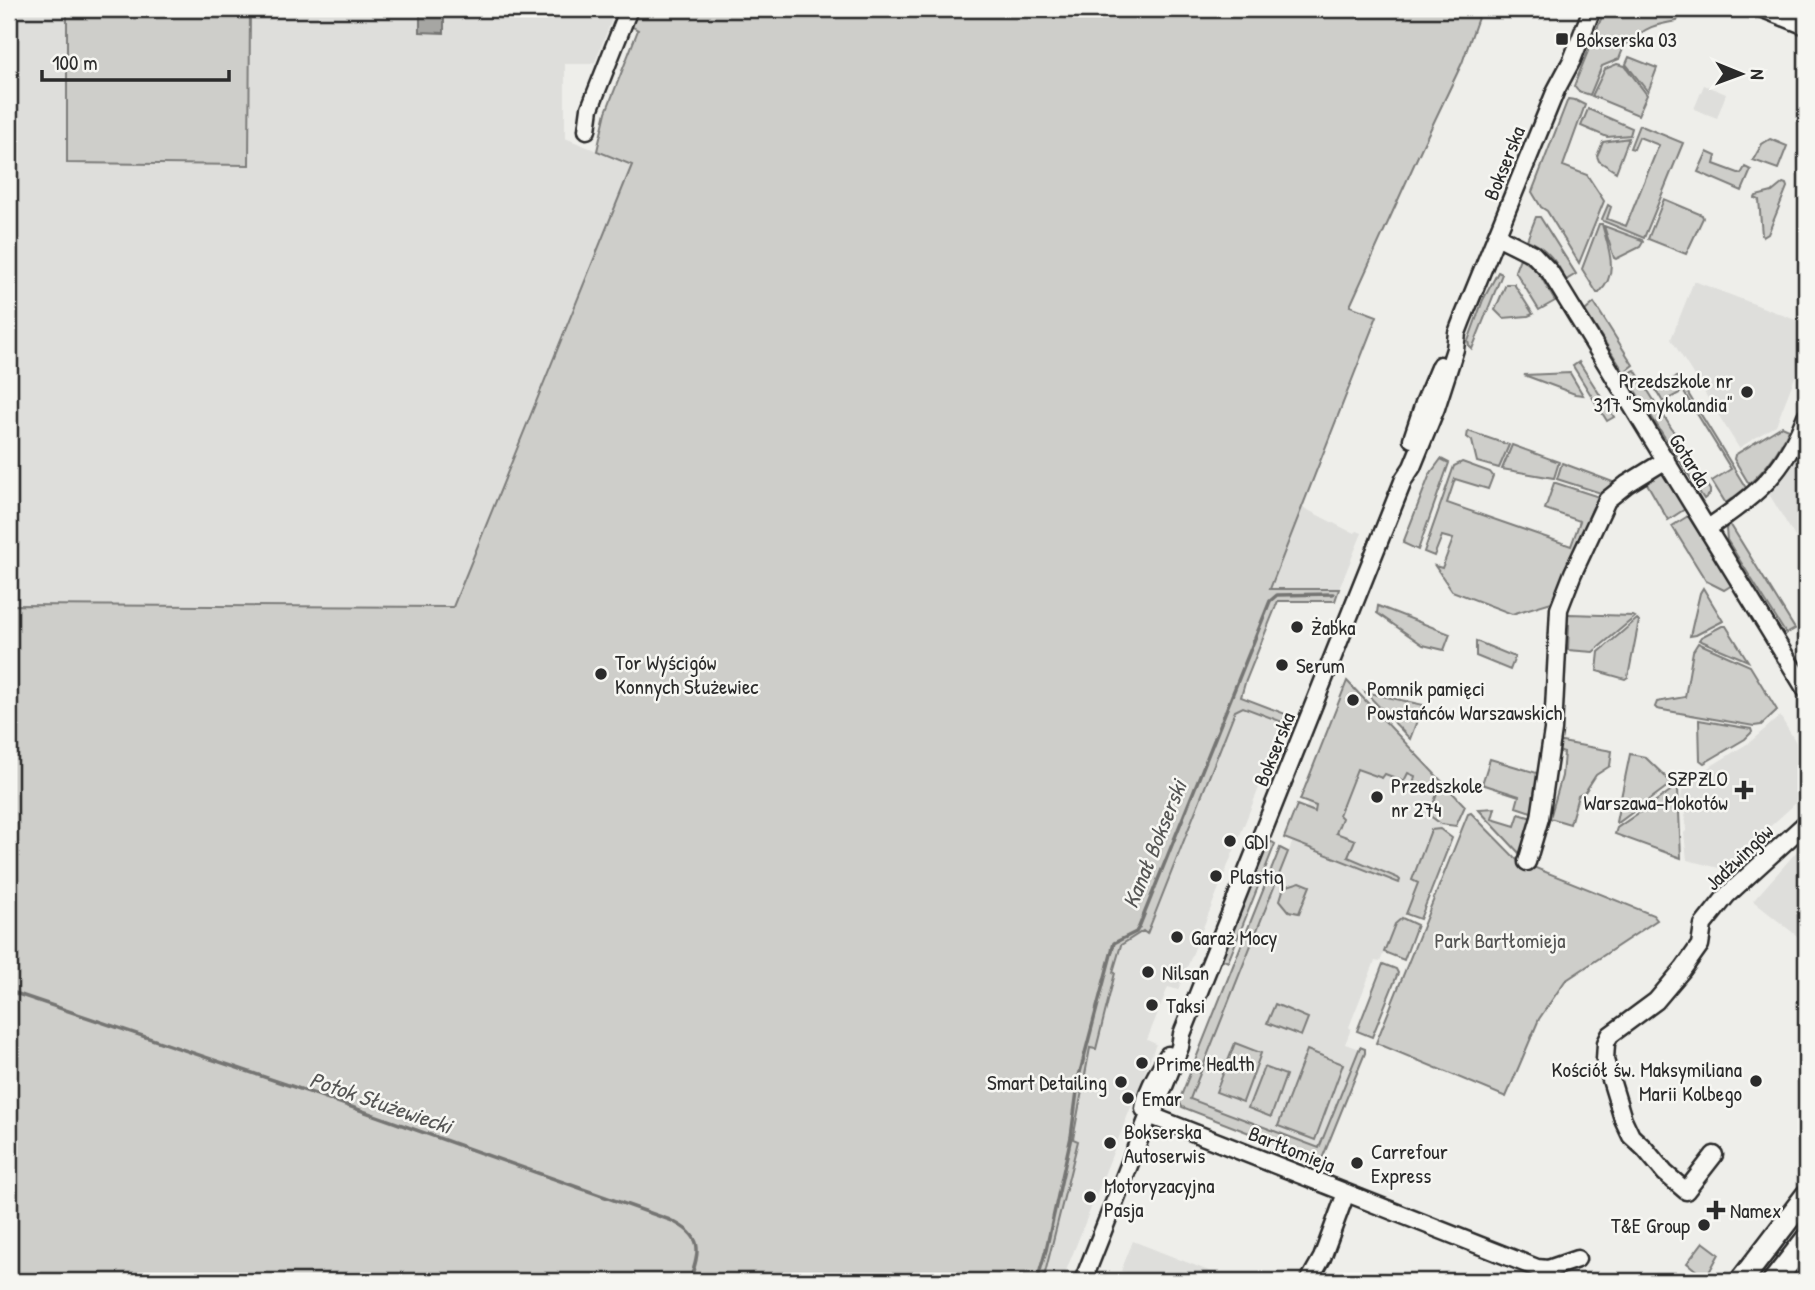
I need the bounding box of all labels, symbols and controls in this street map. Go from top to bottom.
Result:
place label: Bokserska 03 [1576,25,1677,54]
marker: Bokserska 03 [1554,31,1570,47]
scale bar [42,38,229,82]
north arrow [1706,38,1776,108]
text: 100 m [52,48,98,77]
text: N [1745,69,1771,80]
street label: Bokserska [1476,122,1532,204]
place label: Przedszkole nr 317 "Smykolandia" [1594,366,1733,419]
marker: Przedszkole nr 317 "Smykolandia" [1739,384,1755,400]
street label: Gotarda [1662,428,1718,492]
place label: Żabka [1311,613,1355,642]
marker: Żabka [1289,619,1305,635]
place label: Tor Wyścigów Konnych Służewiec [615,648,759,701]
place label: Serum [1296,651,1345,680]
marker: Serum [1274,657,1290,673]
marker: Tor Wyścigów Konnych Służewiec [593,666,609,682]
place label: Pomnik pamięci Powstańców Warszawskich [1367,674,1562,727]
marker: Pomnik pamięci Powstańców Warszawskich [1345,692,1361,708]
street label: Bokserska [1246,708,1302,790]
place label: SZPZLO Warszawa-Mokotów [1583,764,1728,817]
place label: Przedszkole nr 274 [1391,771,1483,824]
water label: Kanał Bokserski [1114,774,1194,913]
marker: SZPZLO Warszawa-Mokotów [1734,780,1754,800]
marker: Przedszkole nr 274 [1369,789,1385,805]
street label: Jadźwingów [1698,817,1780,897]
place label: GDI [1244,827,1269,856]
marker: GDI [1222,833,1238,849]
place label: Plastiq [1230,862,1284,891]
marker: Plastiq [1208,868,1224,884]
place label: Garaż Mocy [1191,923,1278,952]
park label: Park Bartłomieja [1434,926,1566,955]
marker: Garaż Mocy [1169,929,1185,945]
place label: Nilsan [1162,958,1209,987]
marker: Nilsan [1140,964,1156,980]
place label: Taksi [1166,991,1206,1020]
marker: Taksi [1144,997,1160,1013]
place label: Prime Health [1156,1049,1255,1078]
marker: Prime Health [1134,1055,1150,1071]
place label: Kościół św. Maksymiliana Marii Kolbego [1552,1055,1742,1108]
water label: Potok Służewiecki [306,1063,458,1141]
place label: Smart Detailing [987,1068,1107,1097]
marker: Kościół św. Maksymiliana Marii Kolbego [1748,1073,1764,1089]
marker: Smart Detailing [1113,1074,1129,1090]
place label: Emar [1142,1084,1182,1113]
marker: Emar [1120,1090,1136,1106]
place label: Bokserska Autoserwis [1124,1117,1205,1170]
street label: Bartłomieja [1244,1118,1340,1180]
marker: Bokserska Autoserwis [1102,1135,1118,1151]
place label: Carrefour Express [1371,1137,1448,1190]
marker: Carrefour Express [1349,1155,1365,1171]
place label: Motoryzacyjna Pasja [1104,1171,1215,1224]
marker: Motoryzacyjna Pasja [1082,1189,1098,1205]
place label: Namex [1730,1196,1781,1225]
marker: Namex [1708,1202,1724,1218]
place label: T&E Group [1611,1211,1690,1240]
marker: T&E Group [1696,1217,1712,1233]

